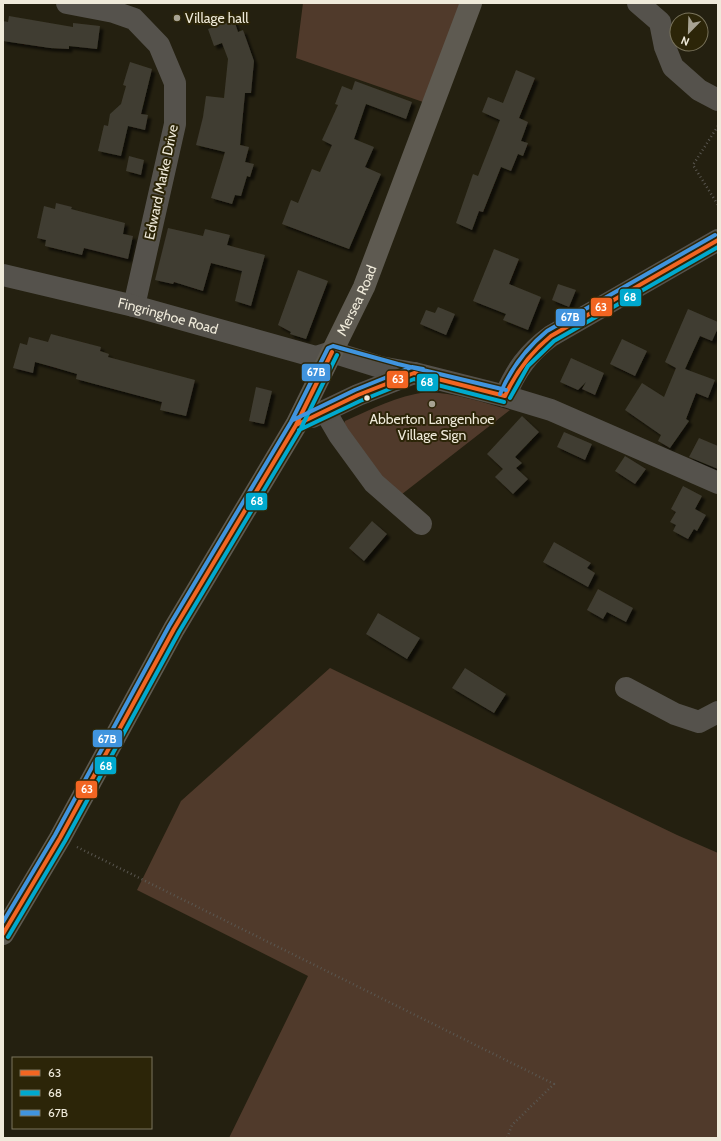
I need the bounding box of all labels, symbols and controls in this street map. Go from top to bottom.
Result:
place label: Village hall [185,9,249,27]
north arrow [669,12,709,52]
marker: Village hall [172,13,182,23]
text: N [679,33,691,49]
street label: Edward Marke Drive [140,123,182,241]
street label: Mersea Road [332,263,380,339]
line badge: 68 [619,288,642,307]
text: 68 [624,290,637,304]
street label: Fingringhoe Road [116,293,220,338]
line badge: 63 [590,297,613,317]
text: 63 [595,300,607,314]
line badge: 67B [555,308,586,327]
text: 67B [561,310,579,324]
line badge: 67B [301,363,331,382]
text: 67B [307,365,325,379]
line badge: 63 [386,370,409,389]
text: 63 [392,372,404,386]
line badge: 68 [416,373,439,392]
text: 68 [421,375,434,389]
unlabelled marker [362,393,372,403]
marker: Abberton Langenhoe Village Sign [427,399,437,409]
place label: Abberton Langenhoe Village Sign [369,410,495,444]
line badge: 68 [245,492,268,511]
text: 68 [251,494,264,508]
line badge: 67B [92,729,123,748]
text: 67B [98,732,116,746]
line badge: 68 [94,756,117,775]
text: 68 [100,759,113,773]
line badge: 63 [75,780,98,799]
text: 63 [81,782,93,796]
legend [12,1057,152,1129]
text: 63 [48,1065,61,1080]
text: 68 [48,1085,62,1100]
text: 67B [48,1105,68,1120]

